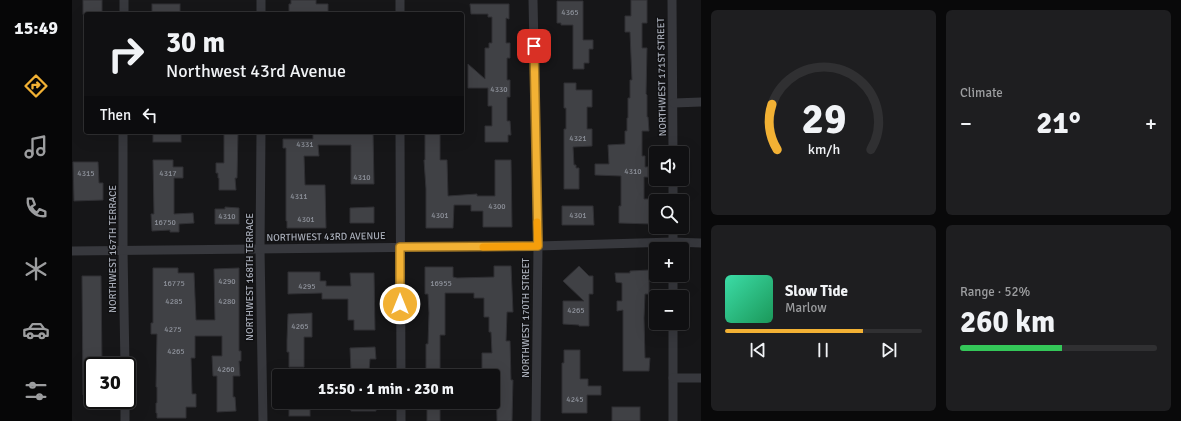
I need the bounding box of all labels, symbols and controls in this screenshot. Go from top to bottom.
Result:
house number: 4365 [561,7,579,17]
text: 15:49 [14,17,58,39]
street label: NORTHWEST 171ST STREET [655,18,669,136]
text: 30 m [166,26,225,60]
icon: right [100,28,152,80]
pin [517,29,551,63]
icon: arrive [523,35,545,57]
text: Northwest 43rd Avenue [166,60,346,82]
icon: directions [22,72,50,100]
house number: 4330 [490,84,508,94]
text: Climate [960,85,1003,101]
text: 29 [801,94,846,145]
icon: left [139,104,161,126]
text: 21° [1036,105,1081,142]
text: Then [100,106,131,124]
text: − [960,110,972,137]
text: + [1145,110,1157,137]
icon: music [22,133,50,161]
house number: 4321 [569,133,587,143]
house number: 4331 [296,139,314,149]
text: km/h [807,141,840,158]
map controls [649,146,689,330]
button: sound [649,146,689,186]
house number: 4310 [624,166,642,176]
house number: 4315 [77,168,95,178]
house number: 4317 [159,168,177,178]
house number: 4310 [353,172,371,182]
street label: NORTHWEST 167TH TERRACE [107,185,119,313]
house number: 4311 [290,191,308,201]
icon: phone [22,194,50,222]
button: search [649,194,689,234]
house number: 4300 [488,201,506,211]
house number: 4301 [431,210,449,220]
house number: 4301 [569,210,587,220]
house number: 4310 [218,211,236,221]
street label: NORTHWEST 168TH TERRACE [244,213,256,341]
house number: 4301 [297,214,315,224]
house number: 16750 [154,217,176,227]
street label: NORTHWEST 43RD AVENUE [266,230,386,244]
button: + [649,242,689,282]
icon: climate [22,255,50,283]
street label: NORTHWEST 170TH STREET [520,258,532,378]
house number: 4290 [218,276,236,286]
house number: 16775 [163,278,185,288]
house number: 16955 [430,278,452,288]
house number: 4295 [298,281,316,291]
text: Slow Tide [785,282,848,300]
position arrow [379,283,421,325]
text: Range · 52% [960,284,1030,300]
button: − [649,290,689,330]
house number: 4285 [165,296,183,306]
house number: 4280 [218,296,236,306]
text: Marlow [785,300,827,316]
text: 260 km [960,304,1055,341]
house number: 4265 [567,305,585,315]
icon: car [22,316,50,344]
house number: 4265 [291,321,309,331]
house number: 4275 [164,324,182,334]
icon: previous [747,339,769,361]
icon: pause [812,339,834,361]
icon: next [878,339,900,361]
house number: 4265 [167,346,185,356]
speed limit sign: 30 [84,357,136,409]
house number: 4260 [217,364,235,374]
icon: filters [22,377,50,405]
text: 15:50 · 1 min · 230 m [318,380,454,398]
house number: 4245 [566,394,584,404]

